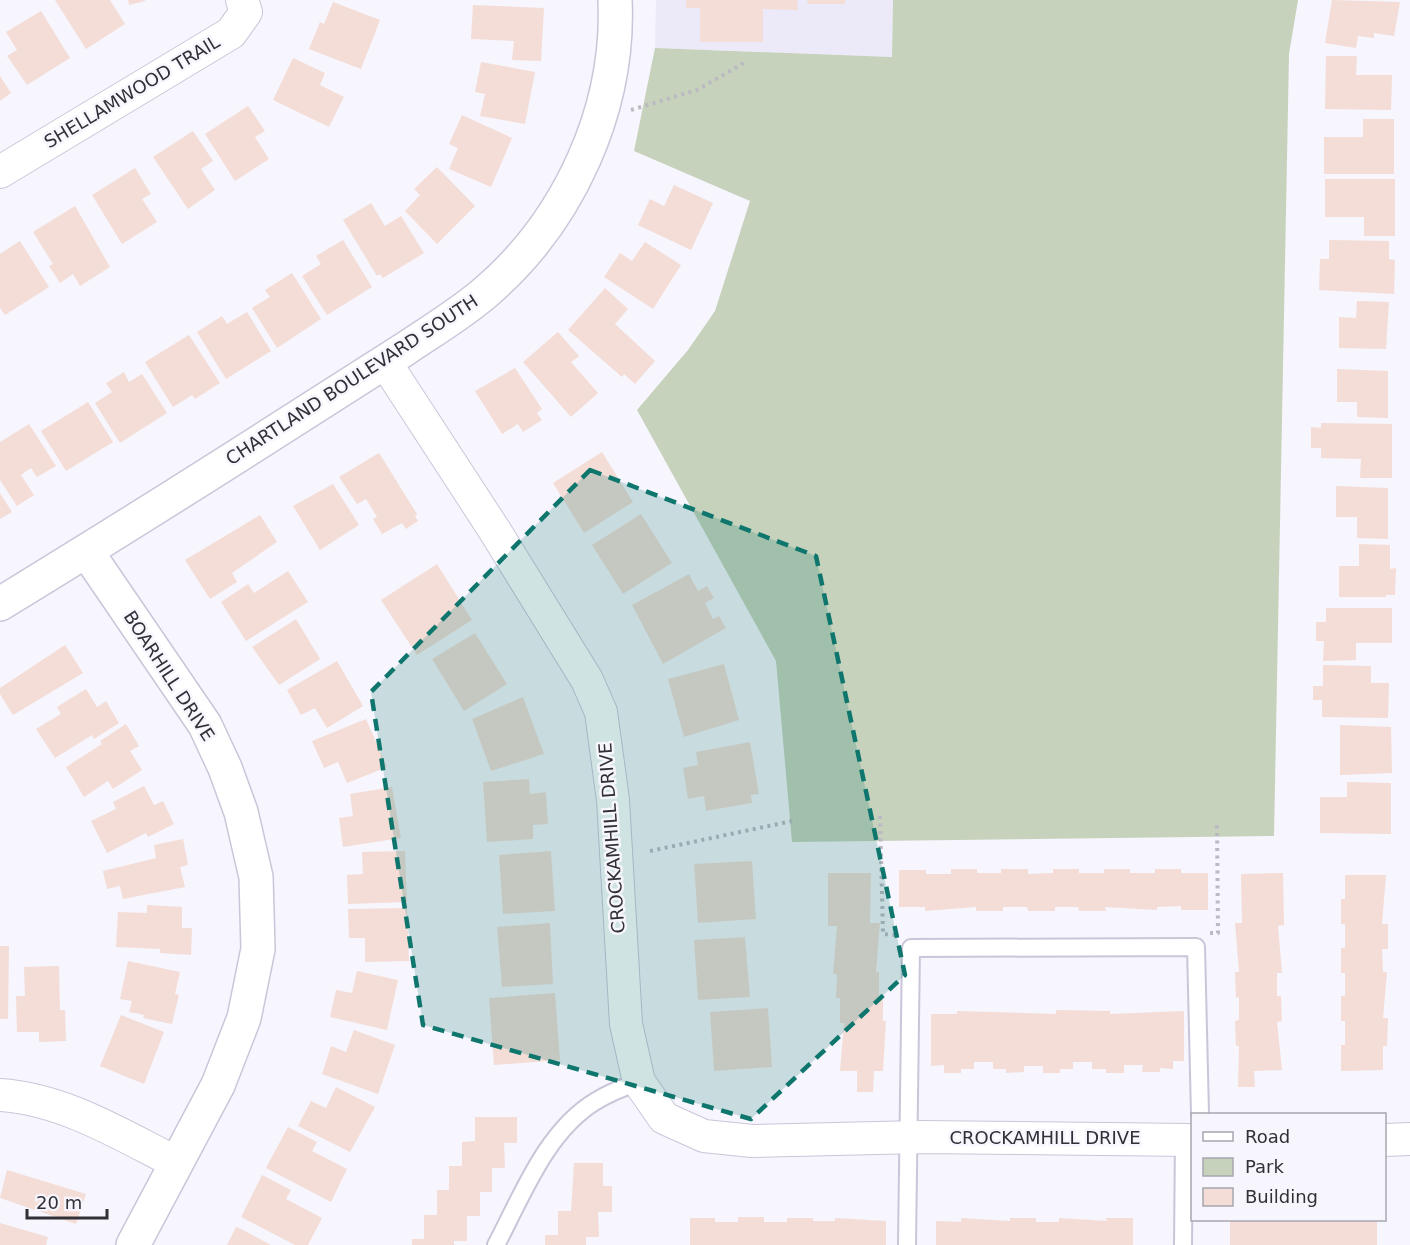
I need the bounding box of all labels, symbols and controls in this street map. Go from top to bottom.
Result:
street label: SHELLAMWOOD TRAIL [40,31,223,152]
street label: CHARTLAND BOULEVARD SOUTH [222,290,482,469]
street label: BOARHILL DRIVE [120,607,219,745]
street label: CROCKAMHILL DRIVE [594,742,629,934]
legend [1191,1113,1386,1221]
text: Road [1245,1126,1290,1147]
street label: CROCKAMHILL DRIVE [949,1127,1141,1148]
text: Park [1245,1156,1284,1177]
scale bar [27,1182,106,1220]
text: Building [1245,1186,1318,1207]
text: 20 m [36,1192,82,1213]

